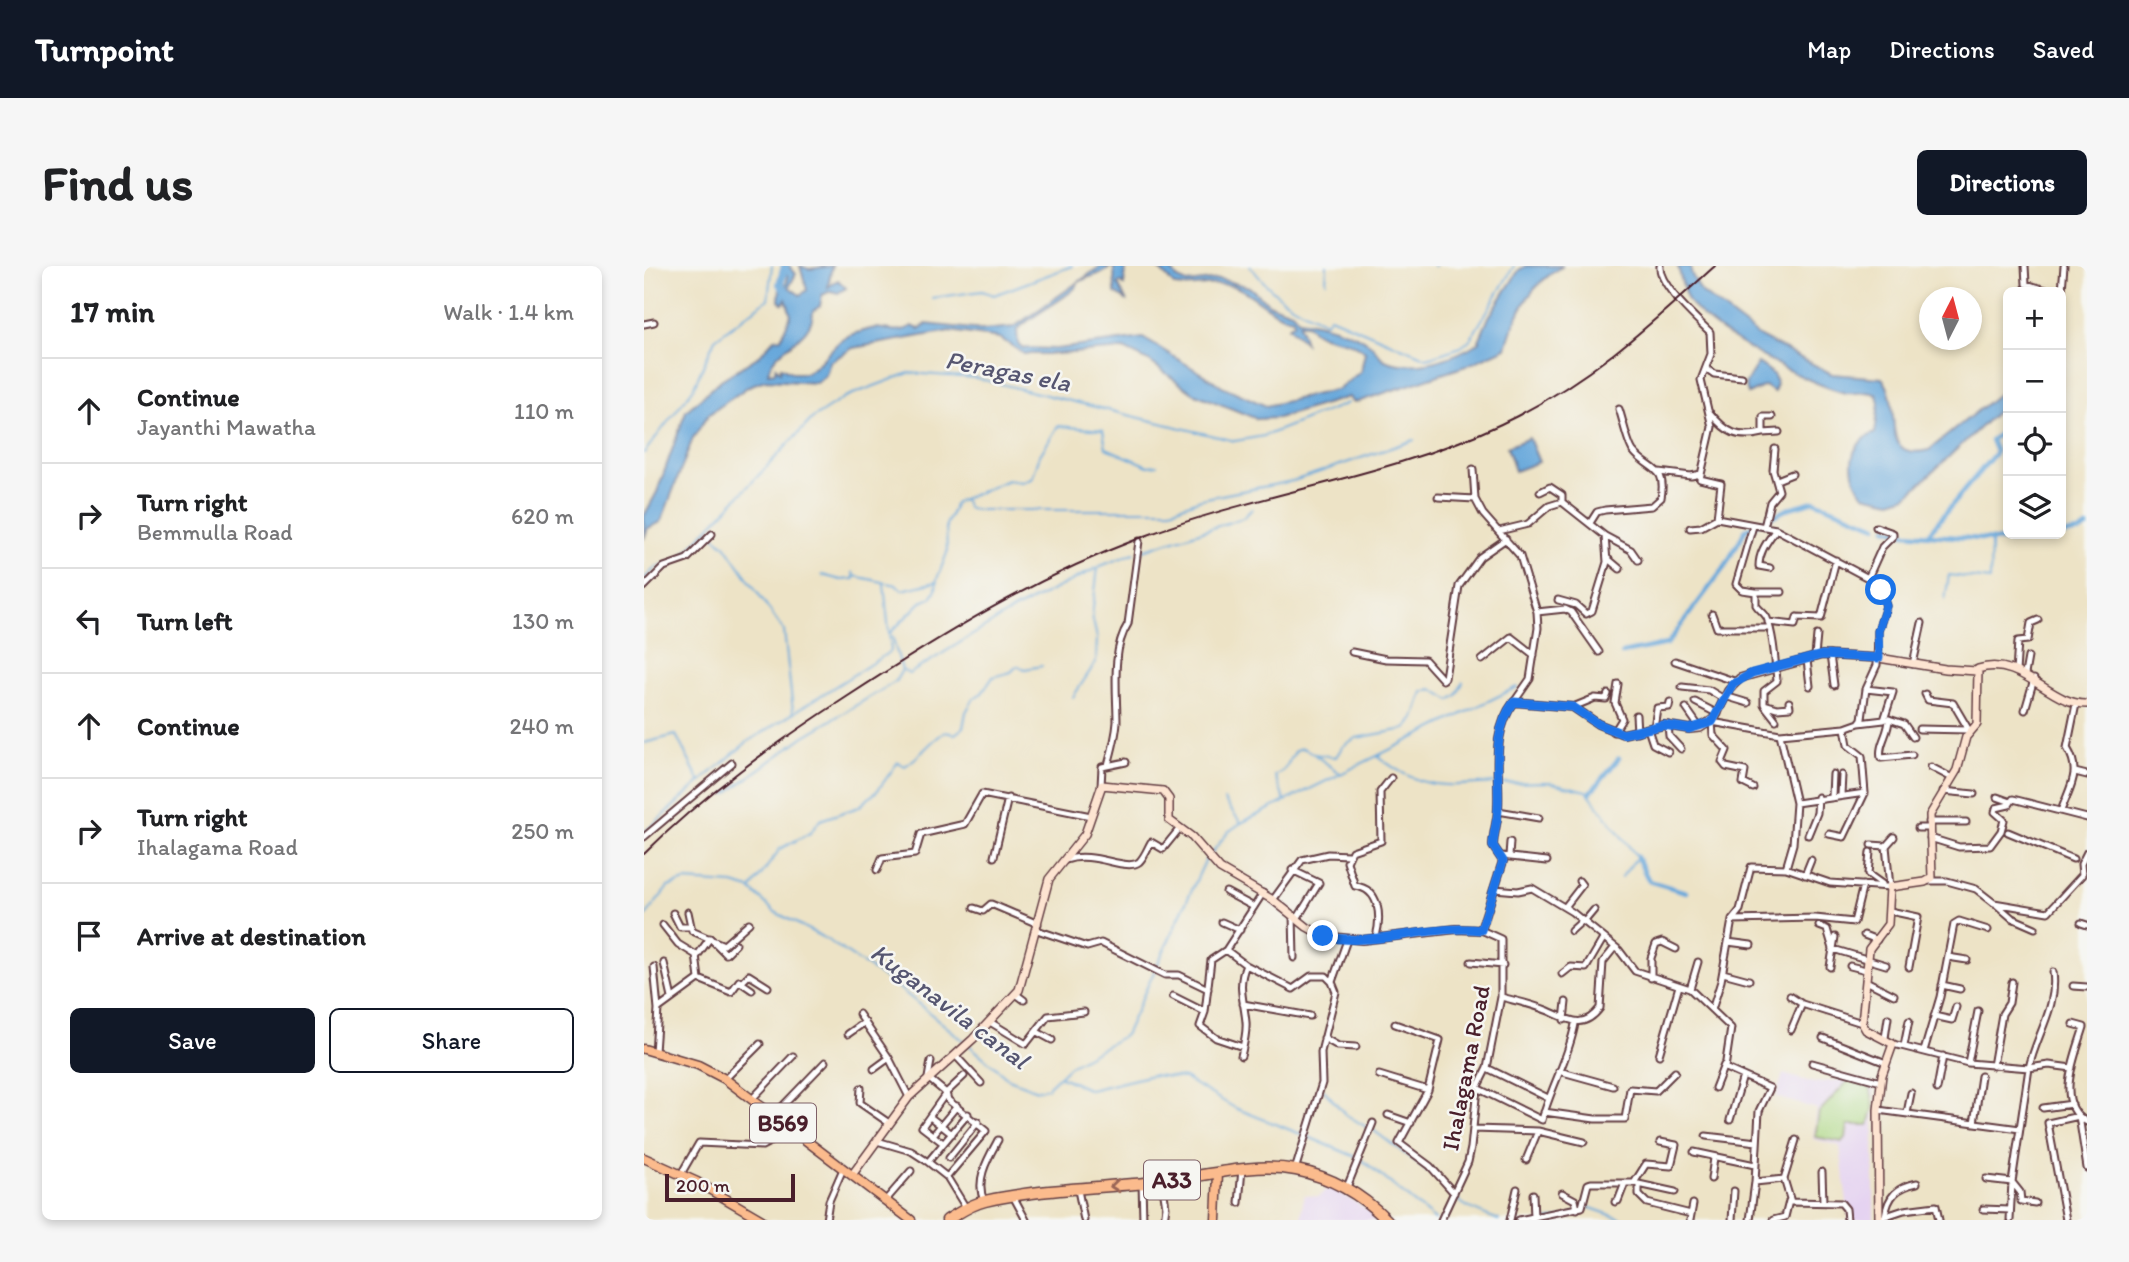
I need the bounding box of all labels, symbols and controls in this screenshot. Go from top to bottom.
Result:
text: Turnpoint [35,30,174,69]
text: Map [1807,35,1851,64]
text: Directions [1889,35,1995,64]
text: Saved [2033,35,2094,64]
button: Directions [1917,150,2087,215]
text: Find us [42,153,193,212]
north arrow [1919,287,1982,350]
map controls [2003,287,2066,539]
button: + [2003,287,2066,350]
text: 17 min [70,293,154,330]
text: Walk · 1.4 km [443,298,574,326]
water label: Peragas ela [943,343,1074,399]
button: − [2003,350,2066,413]
text: Continue [137,381,240,413]
icon: ahead [70,392,108,430]
text: 110 m [514,397,574,425]
text: Jayanthi Mawatha [137,413,316,441]
button: locate [2003,413,2066,476]
button: layers [2003,476,2066,539]
text: Turn right [137,486,248,518]
icon: right [70,497,108,535]
text: 620 m [511,502,574,530]
text: Bemmulla Road [137,518,293,546]
route start [1865,574,1896,605]
icon: left [70,602,108,640]
text: Turn left [137,605,233,637]
text: 130 m [512,607,574,635]
icon: ahead [70,707,108,745]
text: Continue [137,710,240,742]
text: 240 m [509,712,574,740]
text: Turn right [137,801,248,833]
icon: right [70,812,108,850]
text: 250 m [511,817,574,845]
text: Ihalagama Road [137,833,298,861]
icon: arrive [70,917,108,955]
text: Arrive at destination [137,920,366,952]
route end [1307,920,1338,951]
water label: Kuganavila canal [865,936,1037,1077]
street label: Ihalagama Road [1435,983,1496,1153]
button: Save [70,1008,315,1073]
button: Share [329,1008,574,1073]
road number: B569 [750,1104,816,1142]
road number: A33 [1144,1160,1200,1200]
scale bar [665,1171,794,1203]
text: 200 m [676,1174,730,1197]
one-way arrow [1109,1179,1121,1194]

